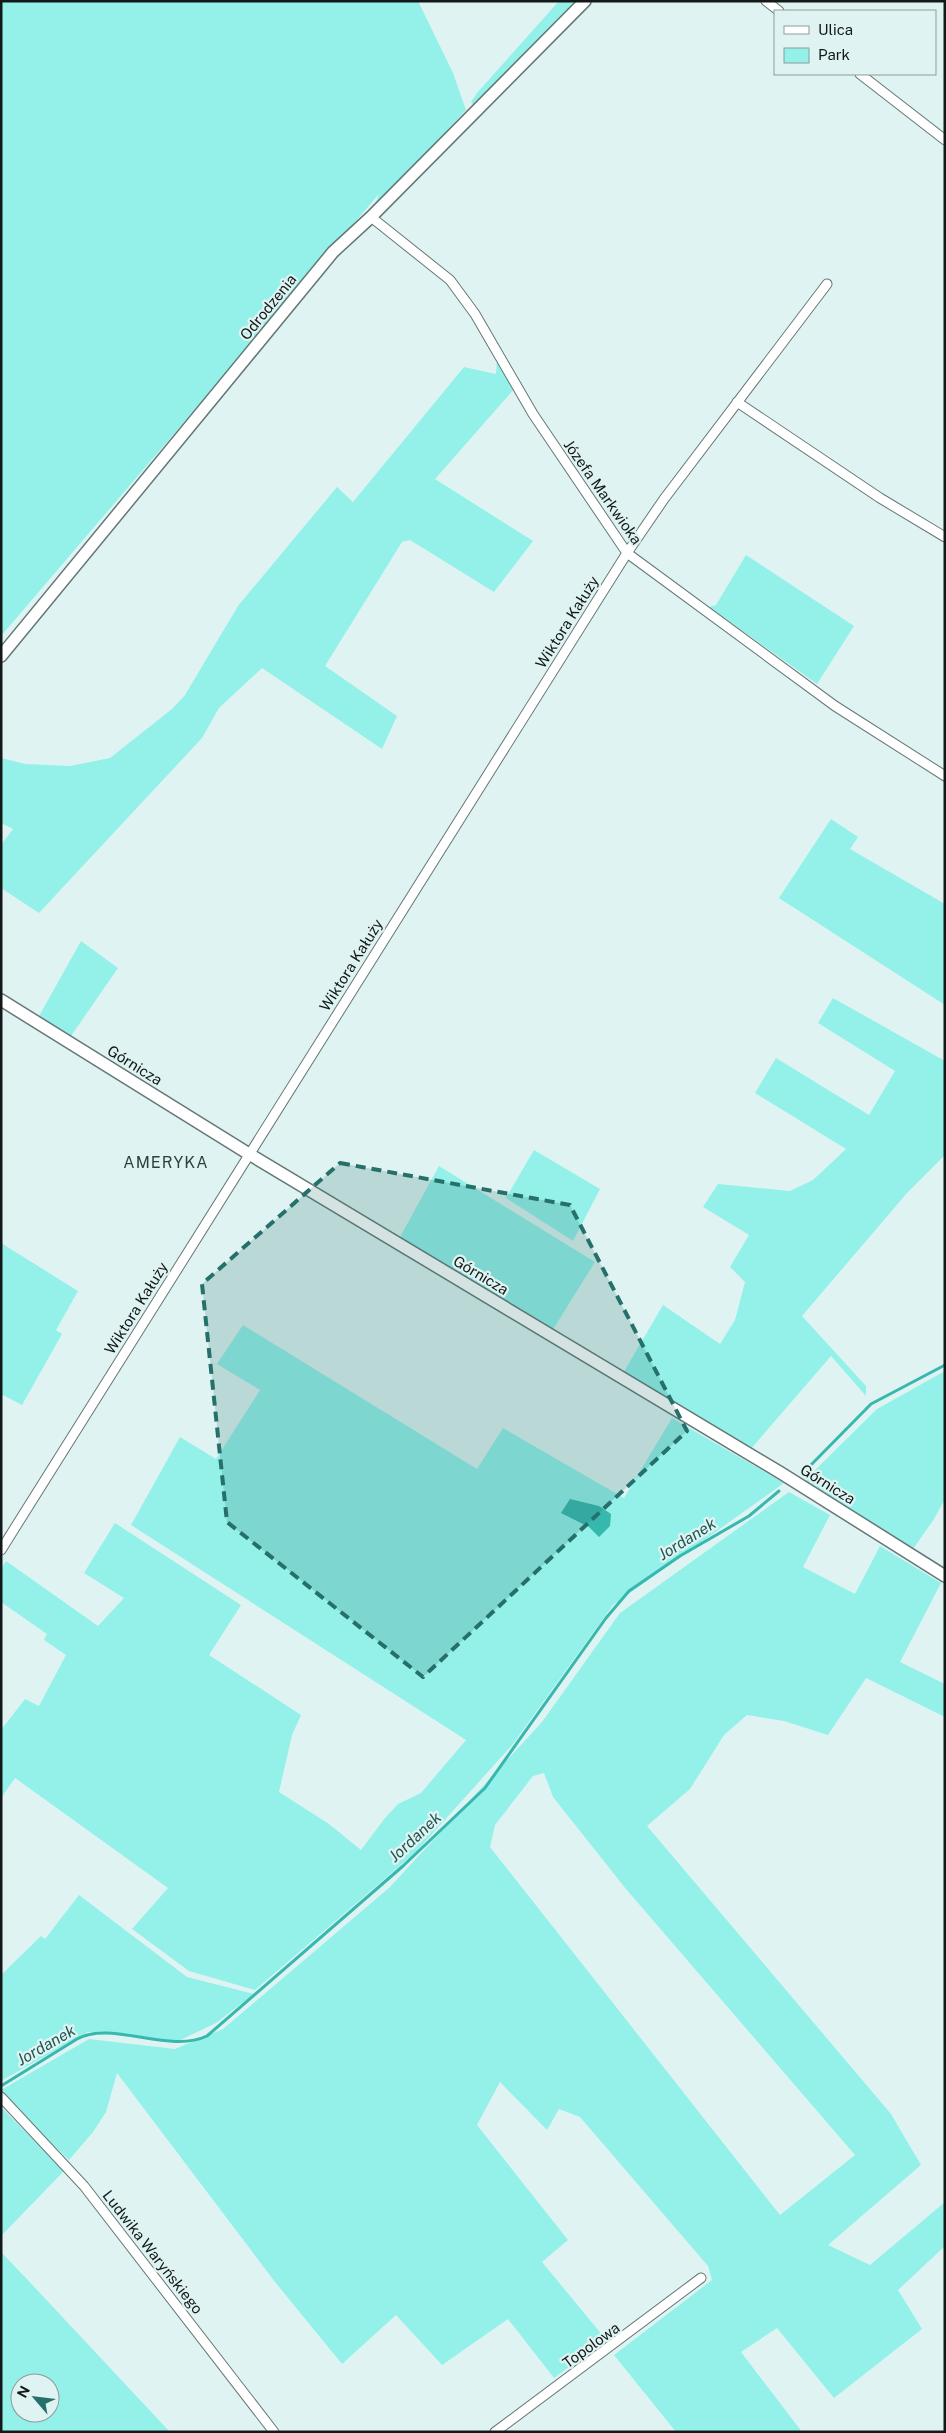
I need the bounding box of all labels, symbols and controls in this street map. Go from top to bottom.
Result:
legend [774,10,936,75]
text: Ulica [818,21,853,38]
text: Park [818,46,850,63]
street label: Odrodzenia [236,271,300,343]
street label: Józefa Markwioka [561,436,645,548]
street label: Wiktora Kałuży [532,573,602,671]
street label: Wiktora Kałuży [316,916,386,1014]
street label: Górnicza [105,1042,165,1088]
district label: AMERYKA [123,1153,209,1172]
street label: Górnicza [450,1252,512,1298]
street label: Wiktora Kałuży [101,1259,171,1357]
street label: Górnicza [798,1461,858,1507]
water label: Jordanek [655,1514,720,1564]
water label: Jordanek [385,1808,445,1866]
water label: Jordanek [13,2020,79,2069]
street label: Ludwika Waryńskiego [100,2187,206,2317]
street label: Topolowa [559,2319,623,2371]
north arrow [10,2373,60,2423]
text: N [14,2383,33,2400]

